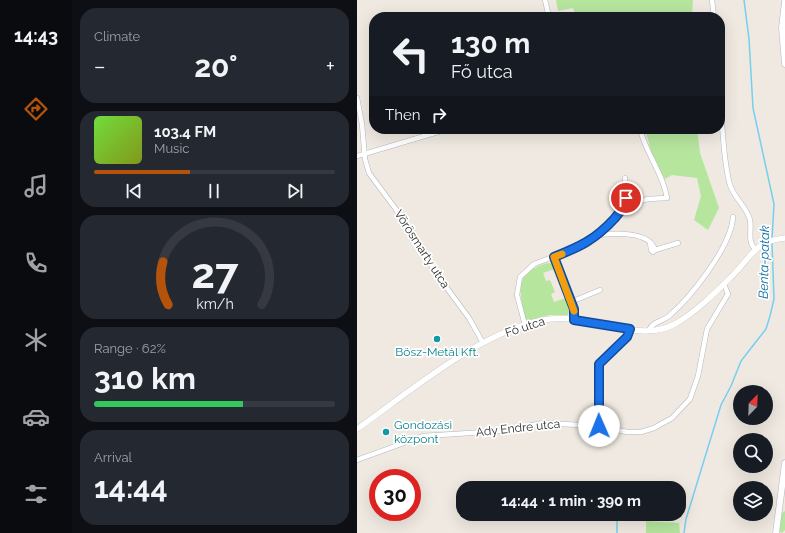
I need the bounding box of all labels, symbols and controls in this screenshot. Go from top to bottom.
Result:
text: 14:43 [14,25,58,46]
text: 130 m [451,27,530,60]
icon: left [385,28,437,80]
text: Climate [94,29,140,44]
text: 20° [194,49,238,84]
text: − [94,53,106,79]
text: + [326,53,335,79]
text: Fő utca [451,61,513,82]
icon: directions [22,95,50,123]
icon: right [428,104,450,126]
text: Then [385,106,420,124]
text: 103.4 FM [154,123,216,141]
text: Music [154,141,189,156]
icon: music [22,172,50,200]
icon: previous [123,180,145,202]
icon: pause [203,180,225,202]
icon: next [284,180,306,202]
pin [609,181,643,215]
icon: arrive [615,187,637,209]
street label: Vörösmarty utca [391,207,453,291]
water label: Benta-patak [756,225,772,299]
text: 27 [191,248,239,297]
icon: phone [22,249,50,277]
text: km/h [196,295,233,311]
street label: Fő utca [503,314,547,340]
icon: climate [22,326,50,354]
marker: Bösz-Metál Kft. [432,334,442,344]
text: Range · 62% [94,341,166,356]
place label: Bösz-Metál Kft. [395,345,479,359]
text: 310 km [94,361,196,396]
north arrow [733,385,773,425]
map controls [733,385,773,521]
icon: car [22,403,50,431]
position arrow [578,405,620,447]
street label: Ady Endre utca [475,417,561,439]
place label: Gondozási központ [394,418,452,446]
marker: Gondozási központ [381,427,391,437]
button: search [733,433,773,473]
text: Arrival [94,450,132,465]
speed limit sign: 30 [369,469,421,521]
text: 14:44 [94,470,168,505]
icon: filters [22,480,50,508]
button: layers [733,481,773,521]
text: 14:44 · 1 min · 390 m [501,492,641,510]

